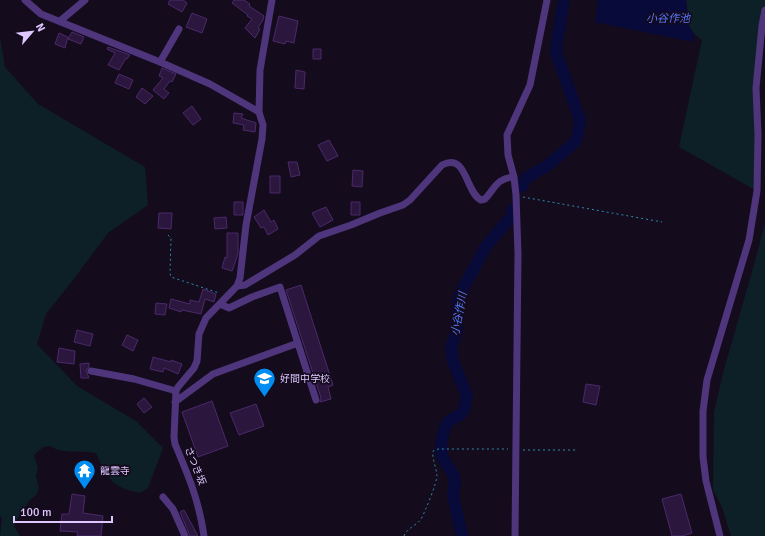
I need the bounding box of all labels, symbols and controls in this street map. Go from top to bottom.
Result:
north arrow [12,12,52,52]
water label: 小谷作池 [646,12,691,25]
text: N [33,21,48,34]
water label: 小谷作川 [448,290,470,337]
school or university icon: 好間中学校 [251,366,277,399]
place label: 好間中学校 [280,373,330,385]
street label: さつき坂 [182,445,208,487]
temple icon: 龍雲寺 [72,458,98,491]
place label: 龍雲寺 [100,465,130,477]
scale bar [14,498,112,524]
text: 100 m [20,505,52,520]

